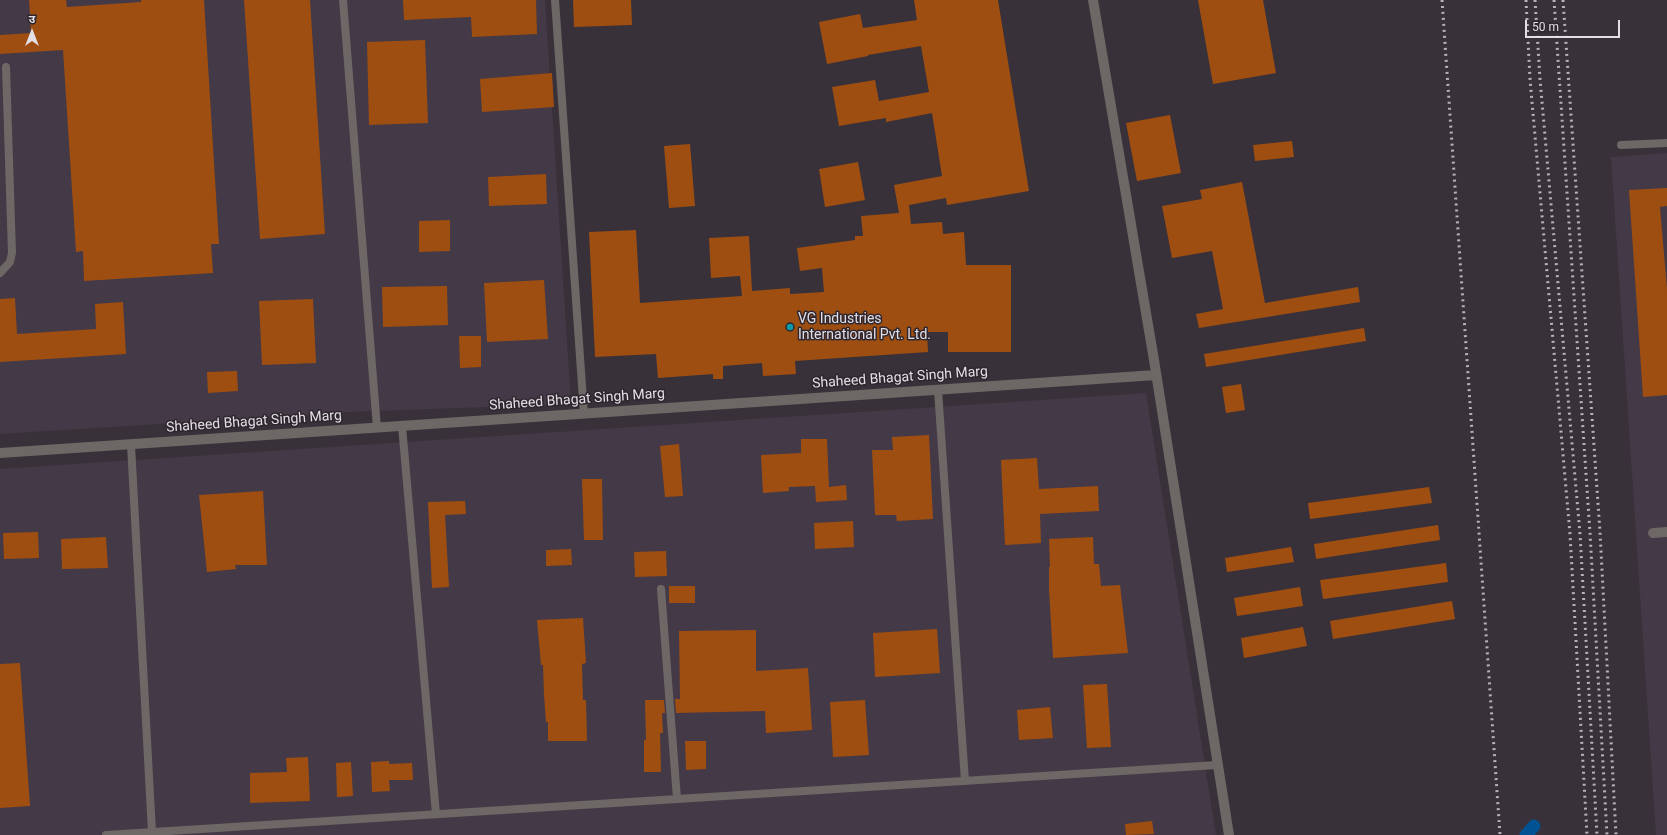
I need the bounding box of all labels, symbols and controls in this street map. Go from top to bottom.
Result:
north arrow [12,12,52,52]
scale bar [1527,12,1622,38]
text: उ [29,13,35,26]
text: 50 m [1532,20,1559,34]
place label: VG Industries International Pvt. Ltd. [798,311,931,344]
marker: VG Industries International Pvt. Ltd. [785,322,795,332]
street label: Shaheed Bhagat Singh Marg [812,363,988,393]
street label: Shaheed Bhagat Singh Marg [489,385,665,415]
street label: Shaheed Bhagat Singh Marg [166,407,342,437]

